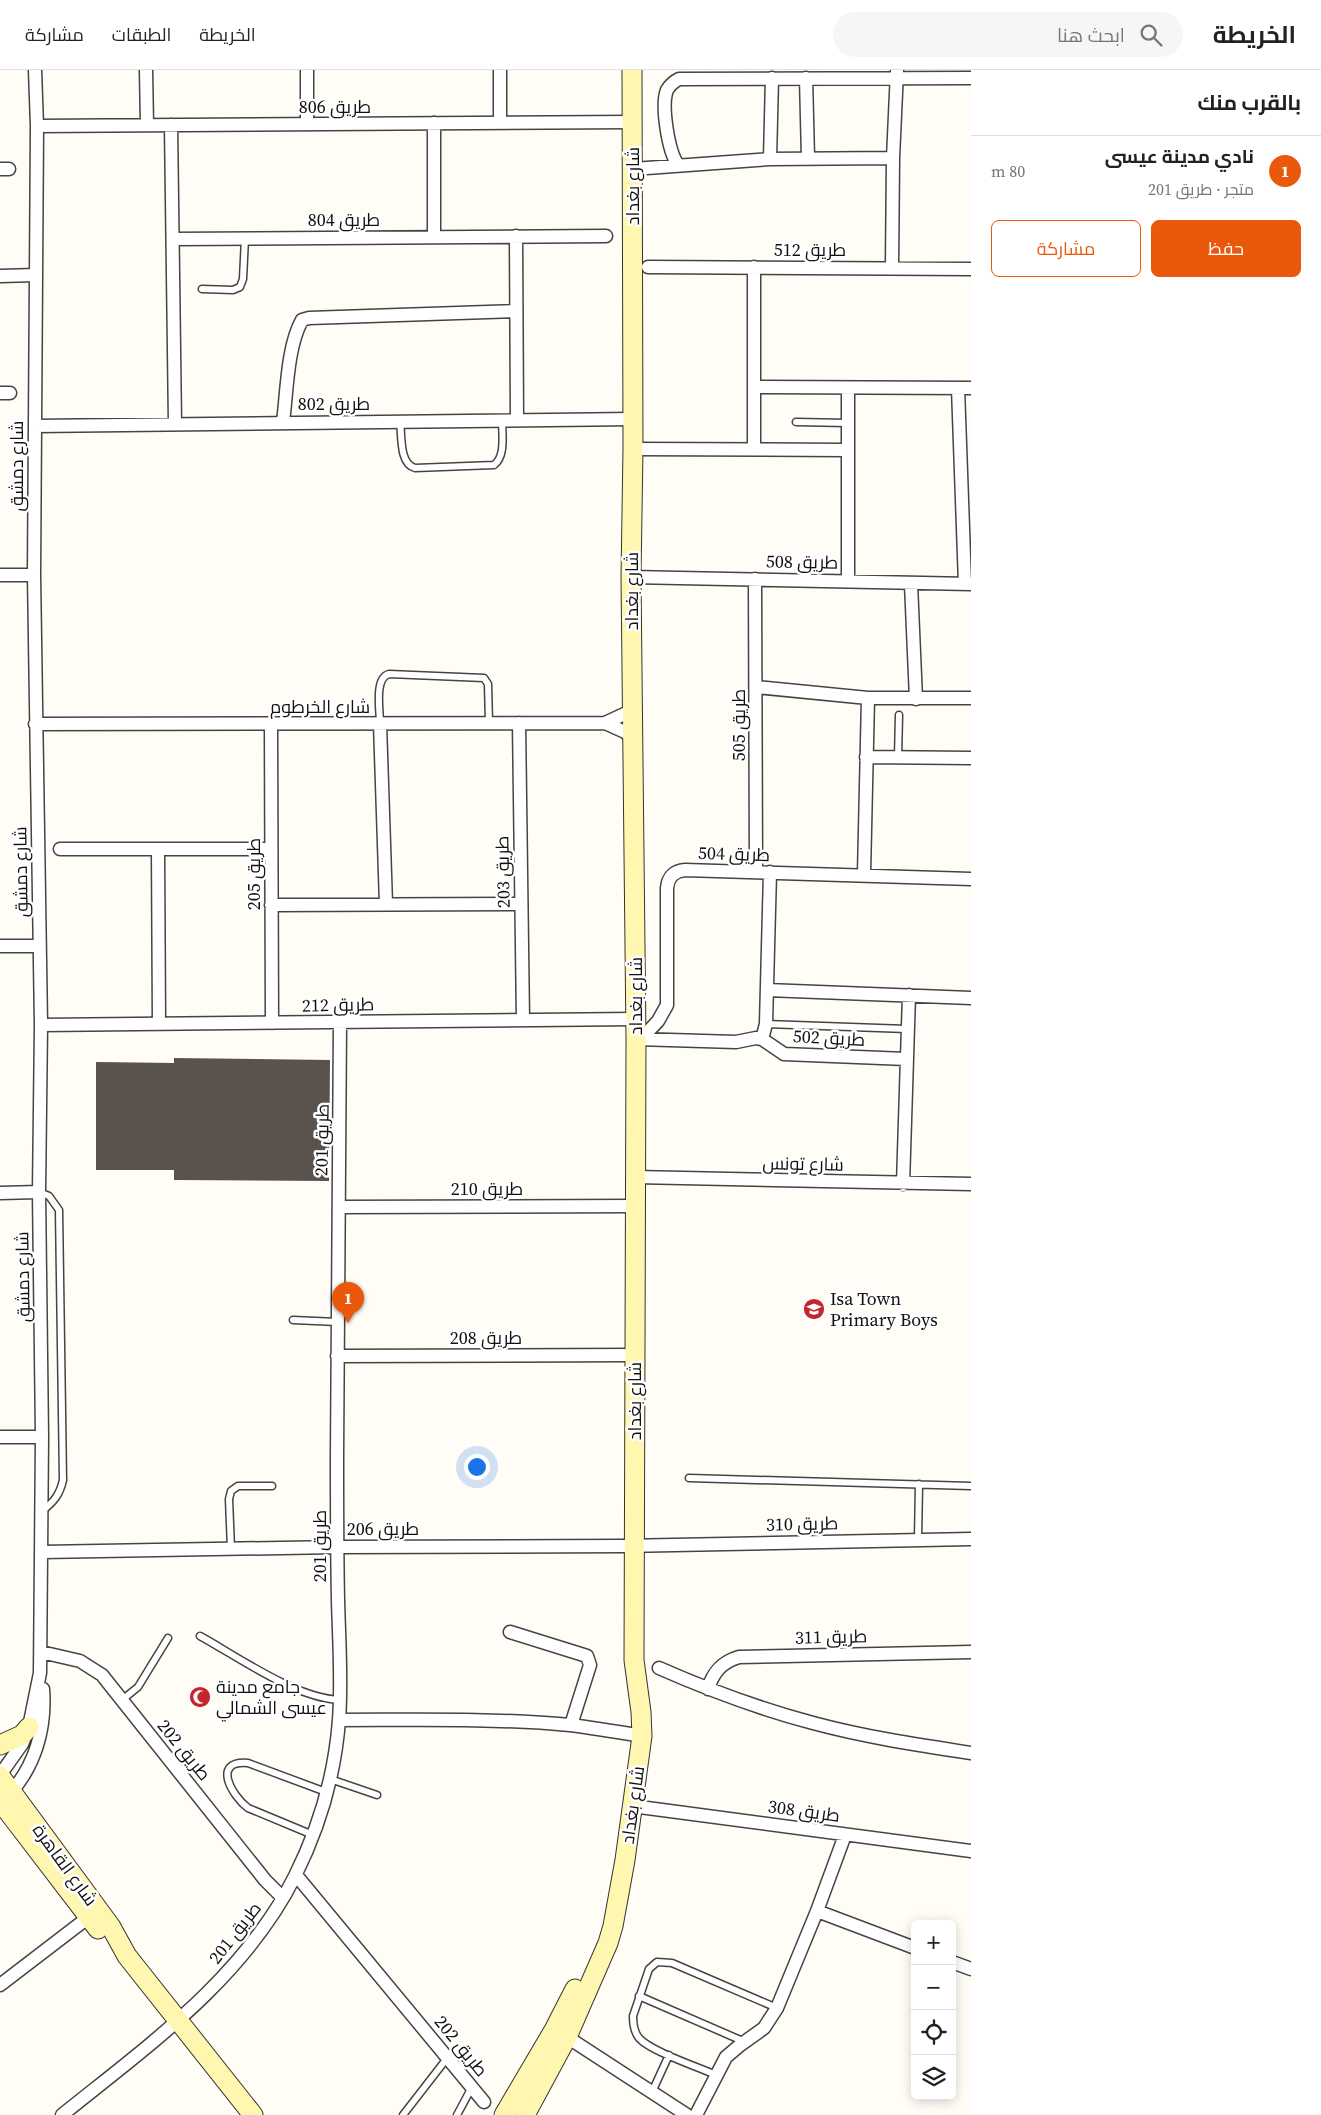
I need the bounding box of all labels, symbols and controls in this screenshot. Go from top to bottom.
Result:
search box [833,12,1183,57]
text: الخريطة [1213,18,1296,51]
icon: search [1137,21,1165,49]
text: مشاركة [25,22,84,47]
text: الطبقات [112,22,171,47]
text: الخريطة [199,22,256,47]
text: ابحث هنا [1057,22,1125,48]
text: بالقرب منك [1197,88,1301,117]
street label: طريق 806 [299,94,371,119]
text: نادي مدينة عيسى [1105,143,1254,169]
street label: شارع بغداد [620,147,645,225]
text: 80 m [991,160,1025,182]
text: 1 [1281,160,1289,182]
text: متجر · طريق 201 [1148,178,1254,200]
street label: طريق 804 [308,207,380,232]
button: مشاركة [991,220,1141,277]
button: حفظ [1151,220,1301,277]
street label: طريق 512 [774,237,846,262]
street label: طريق 802 [298,391,370,416]
street label: شارع دمشق [4,421,29,511]
street label: طريق 508 [766,548,838,575]
street label: شارع بغداد [619,552,644,630]
street label: طريق 505 [726,689,751,761]
street label: شارع الخرطوم [270,694,370,719]
street label: شارع دمشق [7,826,34,918]
street label: طريق 203 [489,836,516,908]
street label: طريق 205 [241,838,266,910]
street label: طريق 504 [697,840,771,867]
street label: شارع بغداد [623,957,648,1035]
street label: طريق 212 [302,991,374,1018]
street label: طريق 502 [792,1023,866,1052]
street label: طريق 201 [308,1104,335,1176]
street label: شارع تونس [762,1150,844,1177]
street label: طريق 210 [451,1176,523,1201]
street label: شارع دمشق [9,1231,36,1323]
pin: 1 [332,1282,364,1323]
place label: Isa Town Primary Boys [830,1286,938,1332]
school or university icon: Isa Town Primary Boys [802,1297,826,1321]
street label: طريق 208 [450,1325,522,1350]
street label: شارع بغداد [622,1362,647,1440]
your location [464,1454,490,1480]
street label: طريق 201 [307,1510,332,1582]
street label: طريق 310 [766,1510,838,1537]
street label: طريق 206 [347,1516,419,1541]
street label: طريق 311 [795,1623,867,1650]
place label: جامع مدينة عيسى الشمالي [216,1674,327,1722]
mosque icon: جامع مدينة عيسى الشمالي [188,1685,212,1709]
street label: طريق 202 [152,1714,217,1786]
street label: شارع بغداد [615,1764,650,1846]
street label: طريق 308 [767,1793,842,1828]
street label: شارع القاهرة [27,1819,104,1911]
street label: طريق 201 [202,1896,267,1969]
map controls [911,1920,956,2100]
button: + [911,1920,956,1965]
button: − [911,1965,956,2010]
street label: طريق 202 [429,2010,494,2082]
button: locate [911,2010,956,2055]
button: layers [911,2055,956,2100]

